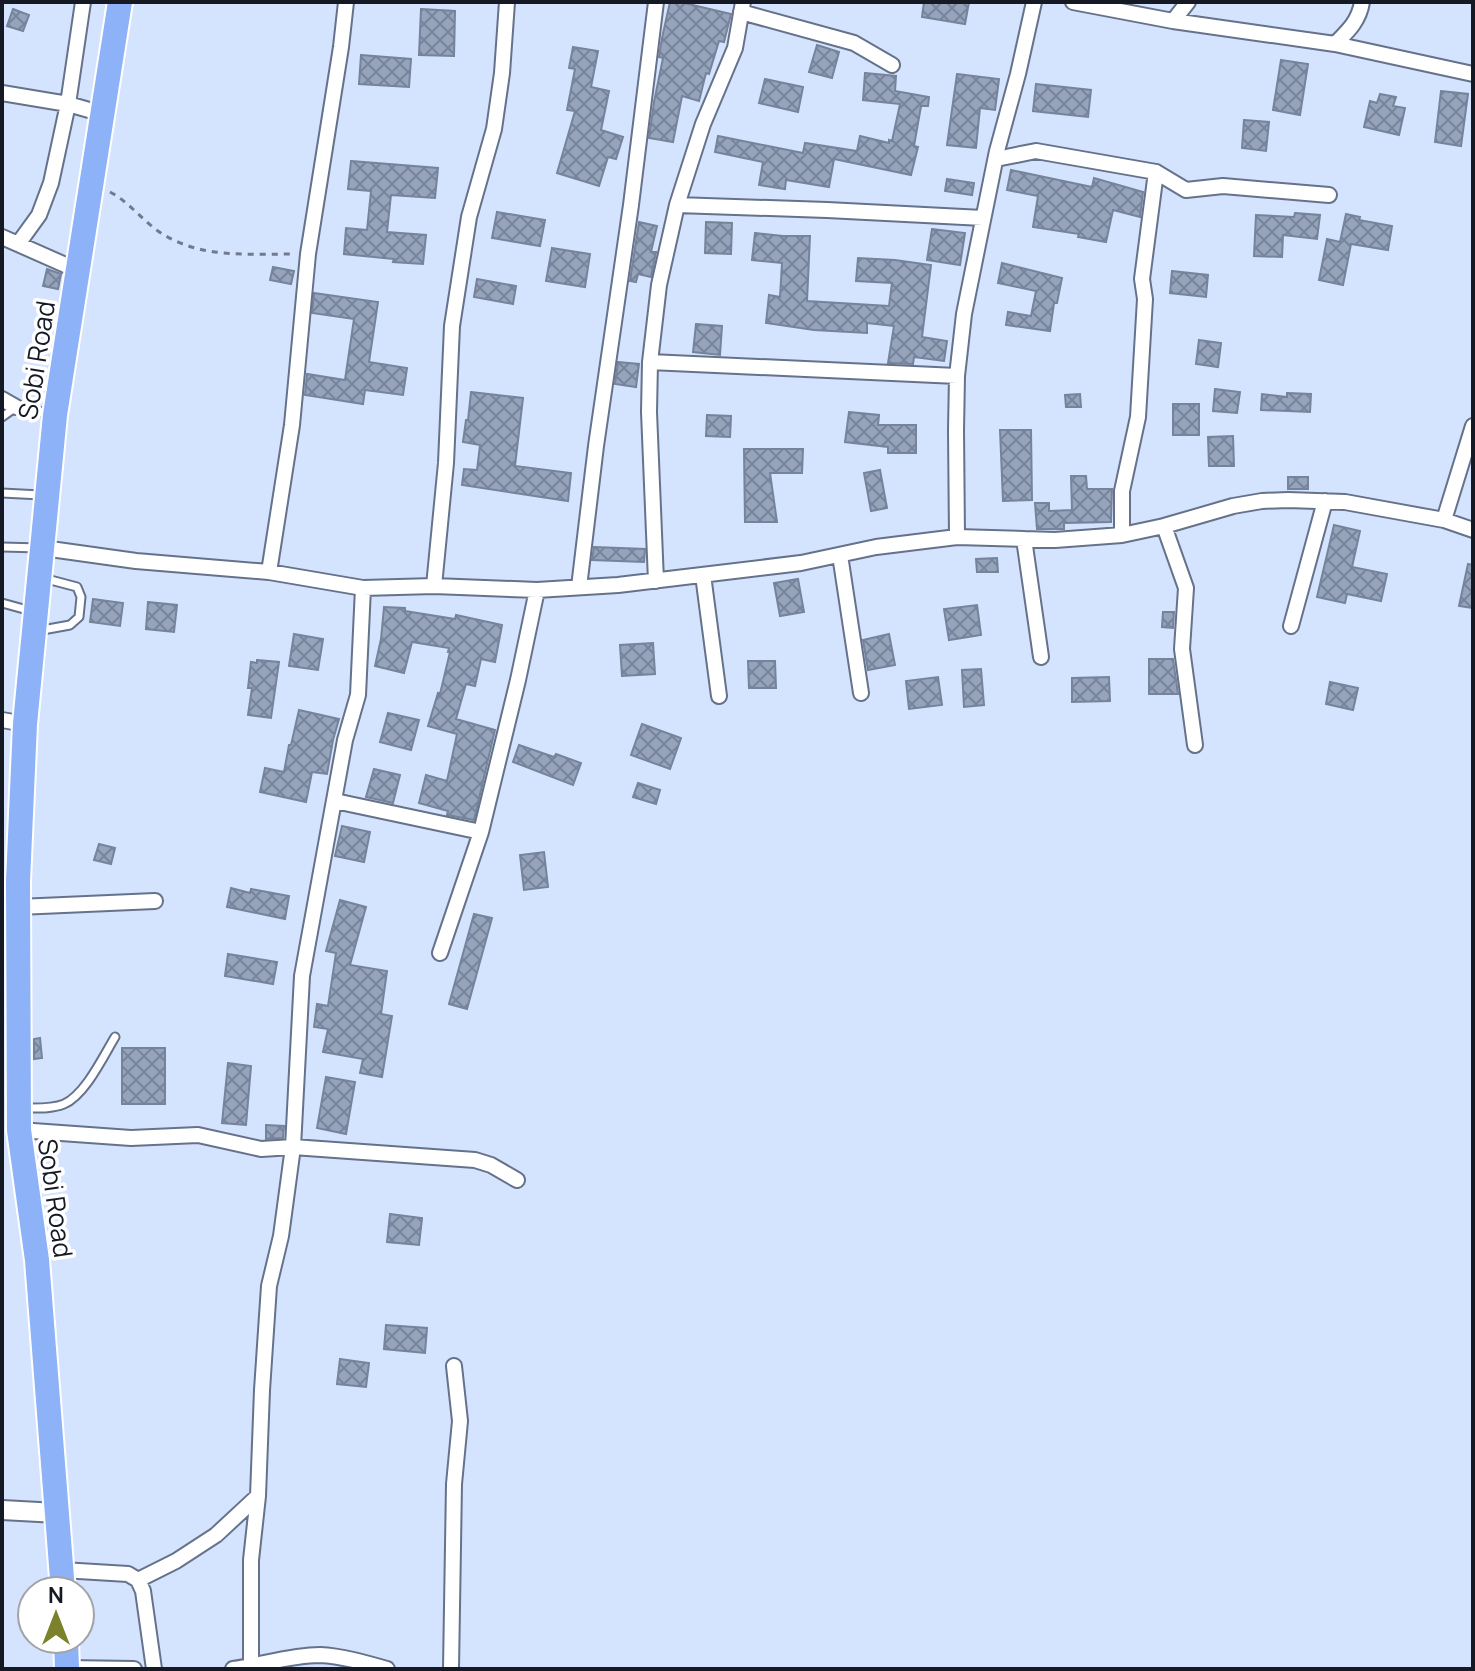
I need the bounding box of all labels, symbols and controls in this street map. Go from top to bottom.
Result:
street label: Sobi Road [9,298,63,422]
street label: Sobi Road [30,1136,82,1260]
north arrow [16,1575,96,1655]
text: N [48,1580,64,1610]

